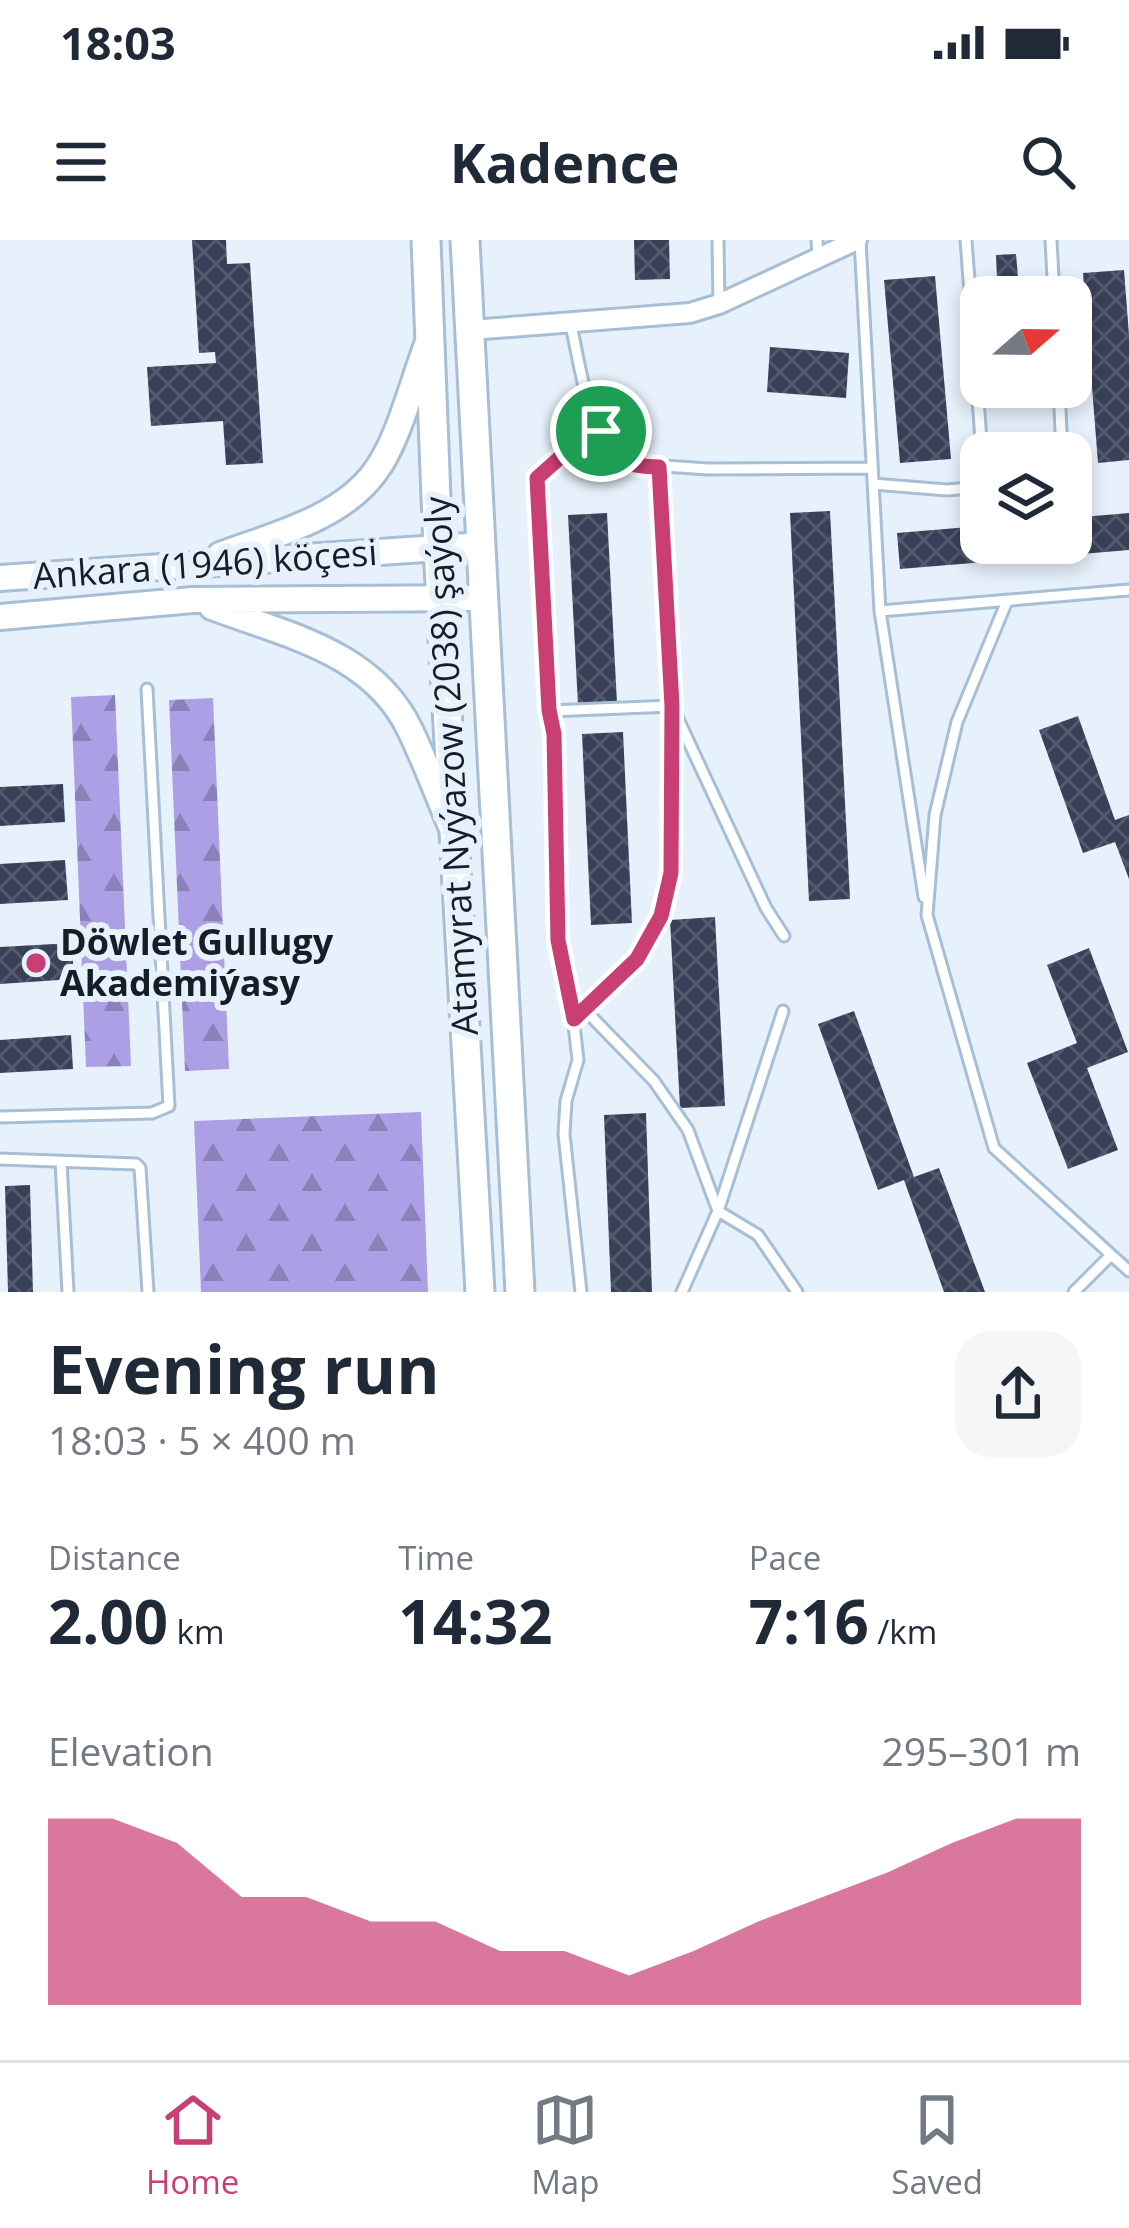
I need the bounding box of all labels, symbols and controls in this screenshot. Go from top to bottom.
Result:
text: 18:03 [60,12,176,73]
text: Kadence [450,125,679,199]
icon: menu [48,129,114,195]
icon: search [1015,129,1081,195]
north arrow [960,276,1092,408]
map controls [960,276,1092,564]
pin [550,380,652,482]
icon: arrive [568,398,634,464]
button: layers [960,432,1092,564]
street label: Atamyrat Nyýazow (2038) şaýoly [412,494,489,1037]
street label: Ankara (1946) köçesi [31,527,379,600]
place label: Döwlet Gullugy Akademiýasy [60,917,334,1007]
marker: Döwlet Gullugy Akademiýasy [23,950,49,976]
text: Evening run [48,1323,440,1413]
button: share [955,1331,1081,1457]
text: 18:03 · 5 × 400 m [48,1413,356,1466]
text: Distance [48,1535,181,1580]
text: Time [398,1535,474,1580]
text: Pace [749,1535,821,1580]
text: 2.00 [48,1580,168,1662]
text: 14:32 [398,1580,553,1662]
text: 7:16 [749,1580,869,1662]
text: km [168,1609,225,1654]
text: /km [869,1609,937,1654]
text: Elevation [48,1724,214,1777]
text: 295–301 m [881,1724,1081,1777]
tab: Home [146,2087,239,2204]
tab: Map [531,2087,599,2204]
tab: Saved [891,2087,983,2204]

